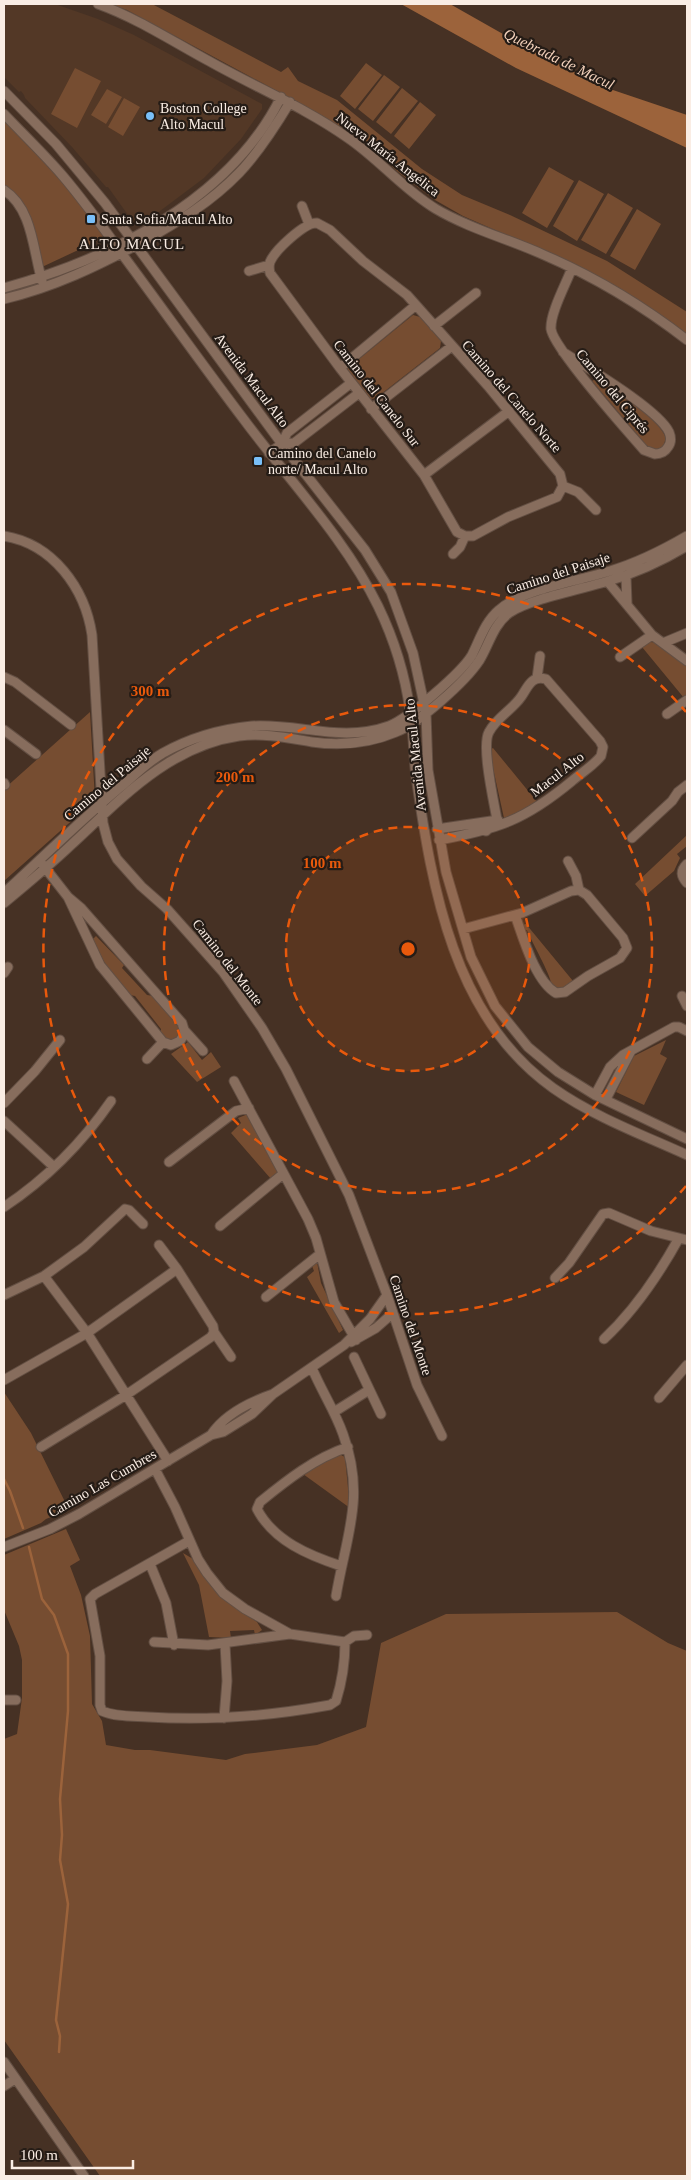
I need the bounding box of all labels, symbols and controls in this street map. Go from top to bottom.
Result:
water label: Quebrada de Macul [501,25,617,93]
place label: Boston College Alto Macul [160,101,247,132]
street label: Nueva María Angélica [333,109,443,200]
marker: Boston College Alto Macul [144,110,156,122]
place label: Santa Sofia/Macul Alto [101,212,232,227]
marker: Santa Sofia/Macul Alto [85,213,97,225]
district label: ALTO MACUL [79,236,185,252]
street label: Avenida Macul Alto [212,331,292,430]
street label: Camino del Canelo Sur [330,337,423,450]
street label: Camino del Canelo Norte [459,337,564,455]
street label: Camino del Ciprés [573,346,652,436]
place label: Camino del Canelo norte/ Macul Alto [268,446,376,477]
marker: Camino del Canelo norte/ Macul Alto [252,455,264,467]
street label: Camino del Paisaje [504,550,612,597]
text: 300 m [131,683,170,699]
street label: Avenida Macul Alto [402,698,429,812]
street label: Camino del Paisaje [61,743,154,824]
street label: Macul Alto [528,749,587,800]
text: 200 m [216,769,255,785]
text: 100 m [303,855,342,871]
street label: Camino del Monte [189,916,266,1008]
centre of rings [399,940,417,958]
street label: Camino del Monte [386,1273,435,1377]
street label: Camino Las Cumbres [46,1446,159,1520]
scale bar [12,2138,134,2170]
text: 100 m [20,2147,58,2163]

